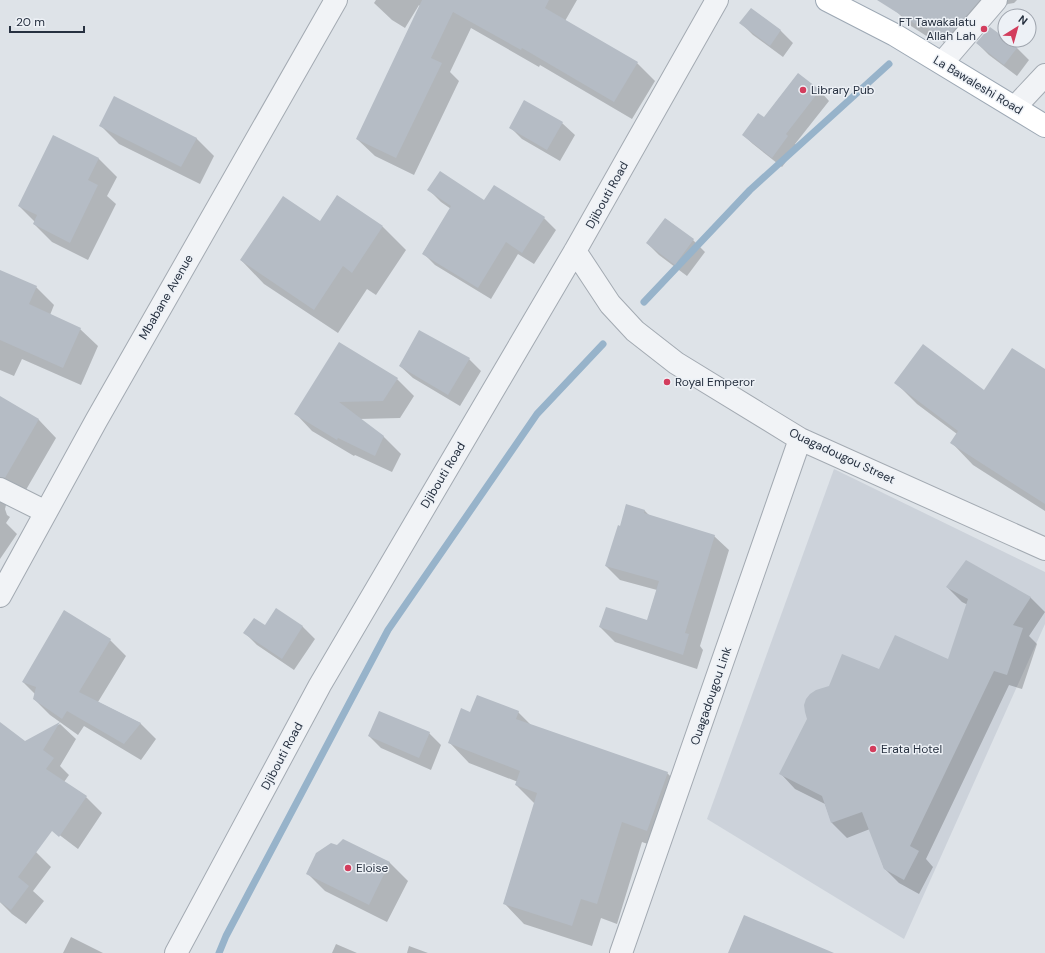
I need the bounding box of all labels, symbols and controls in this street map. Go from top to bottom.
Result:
scale bar [10,8,84,34]
north arrow [997,8,1037,48]
text: N [1016,12,1030,28]
text: 20 m [16,14,45,30]
place label: FT Tawakalatu Allah Lah [899,14,976,44]
marker: FT Tawakalatu Allah Lah [979,24,989,34]
street label: La Bawaleshi Road [930,52,1026,118]
place label: Library Pub [811,82,874,98]
marker: Library Pub [798,85,808,95]
street label: Djibouti Road [582,159,632,231]
street label: Mbabane Avenue [135,251,197,343]
place label: Royal Emperor [675,374,755,390]
marker: Royal Emperor [662,377,672,387]
street label: Ouagadougou Street [786,424,898,488]
street label: Djibouti Road [417,439,469,511]
street label: Ouagadougou Link [687,645,735,747]
street label: Djibouti Road [257,719,307,793]
place label: Erata Hotel [881,741,942,757]
marker: Erata Hotel [868,744,878,754]
place label: Eloise [356,860,388,876]
marker: Eloise [343,863,353,873]

